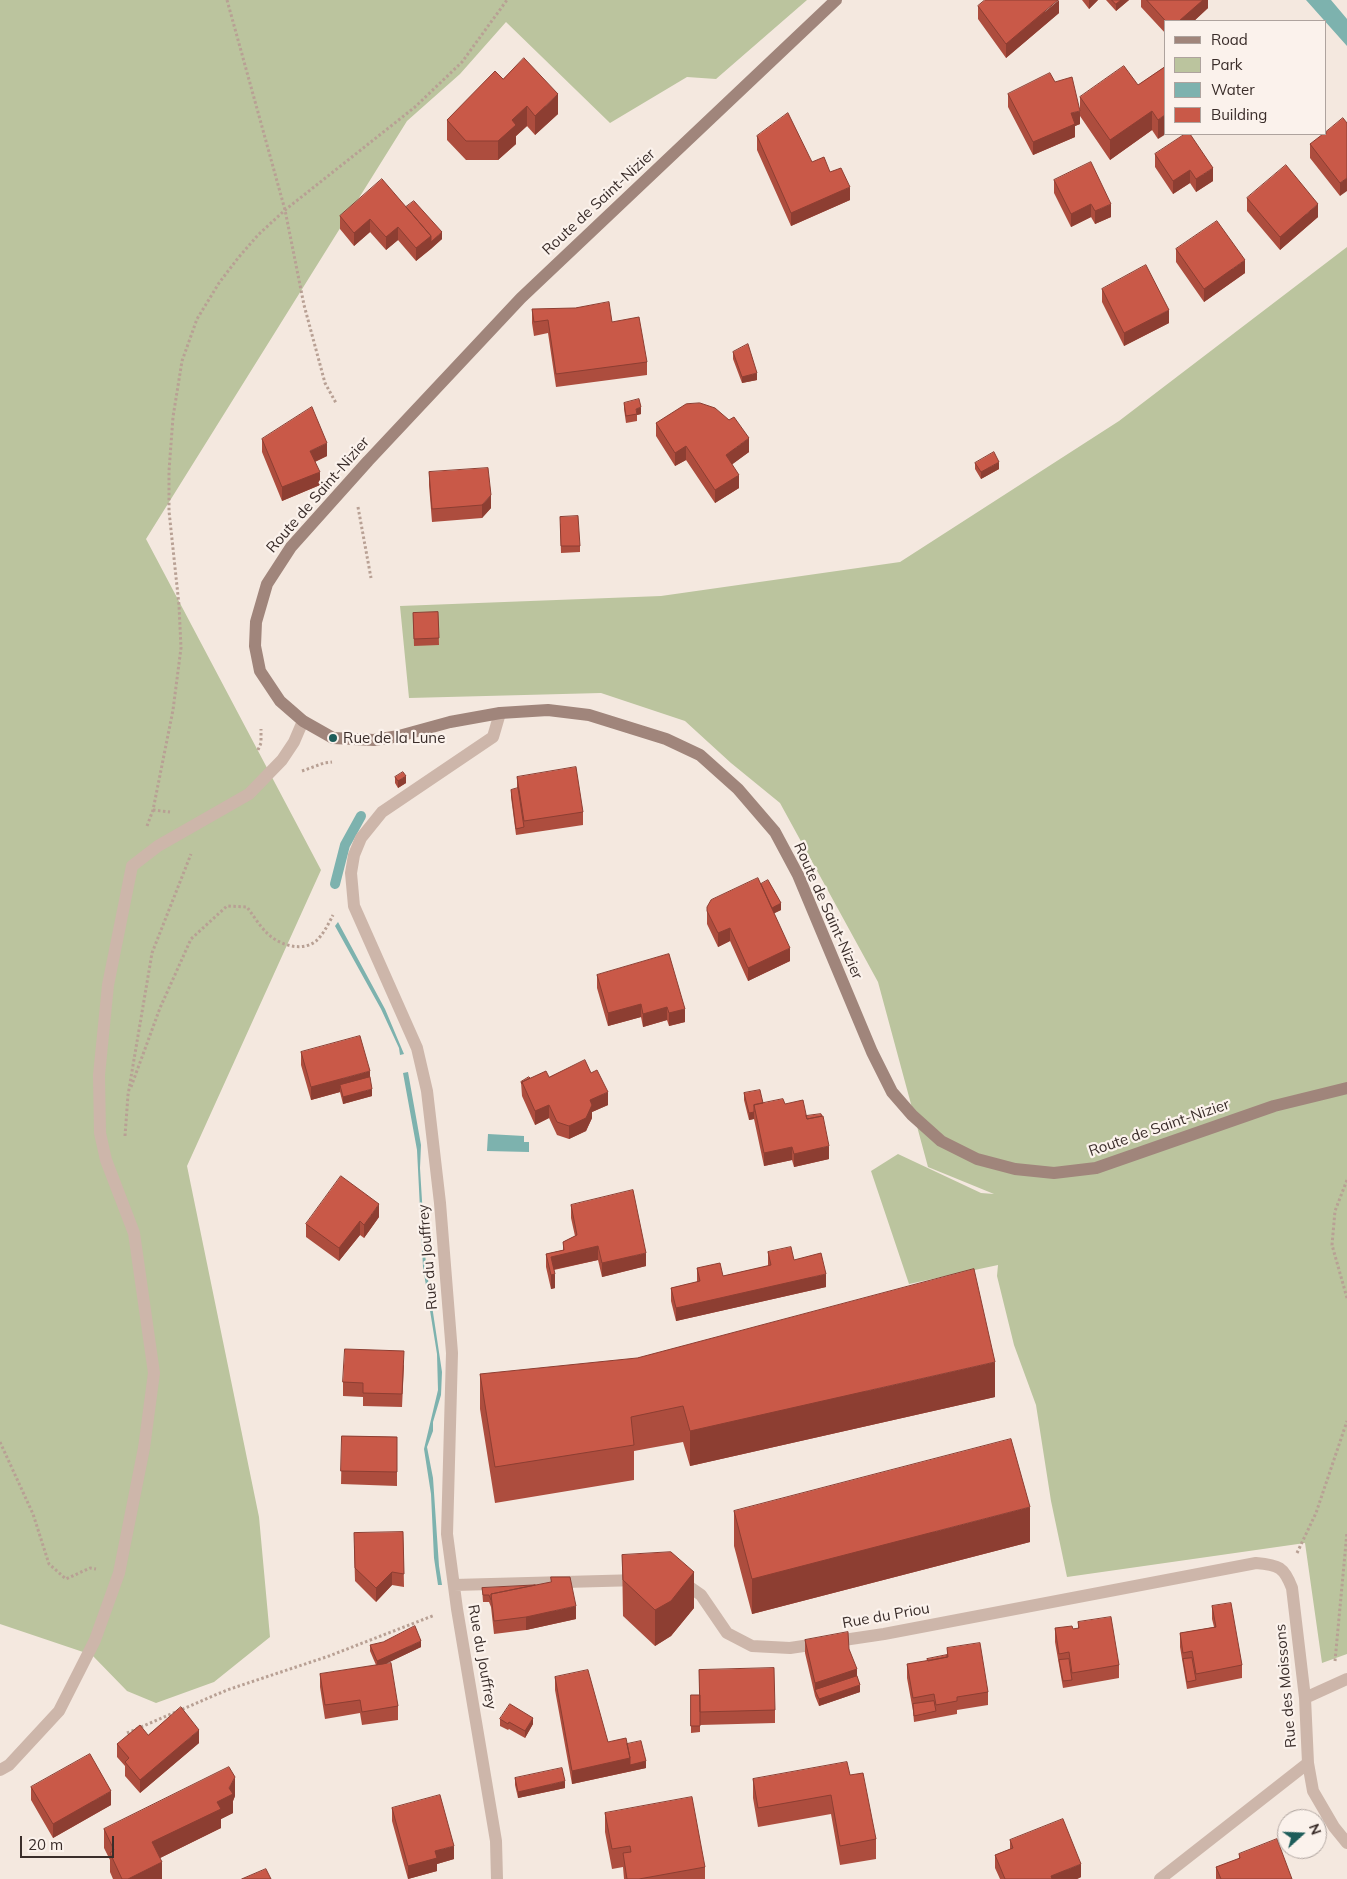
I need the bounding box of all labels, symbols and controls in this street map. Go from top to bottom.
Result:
legend [1164,20,1327,135]
text: Road [1211,30,1248,49]
text: Park [1211,55,1243,74]
text: Water [1211,80,1255,99]
text: Building [1211,105,1267,124]
street label: Route de Saint-Nizier [539,145,659,259]
street label: Route de Saint-Nizier [263,433,373,557]
place label: Rue de la Lune [343,729,445,747]
marker: Rue de la Lune [327,732,339,744]
street label: Route de Saint-Nizier [790,840,866,982]
street label: Route de Saint-Nizier [1086,1095,1232,1161]
street label: Rue du Jouffrey [414,1203,442,1311]
street label: Rue du Priou [841,1599,931,1633]
street label: Rue du Jouffrey [464,1603,500,1711]
street label: Rue des Moissons [1272,1623,1300,1749]
north arrow [1277,1809,1327,1859]
text: N [1305,1821,1325,1837]
scale bar [22,1826,116,1858]
text: 20 m [28,1835,63,1854]

